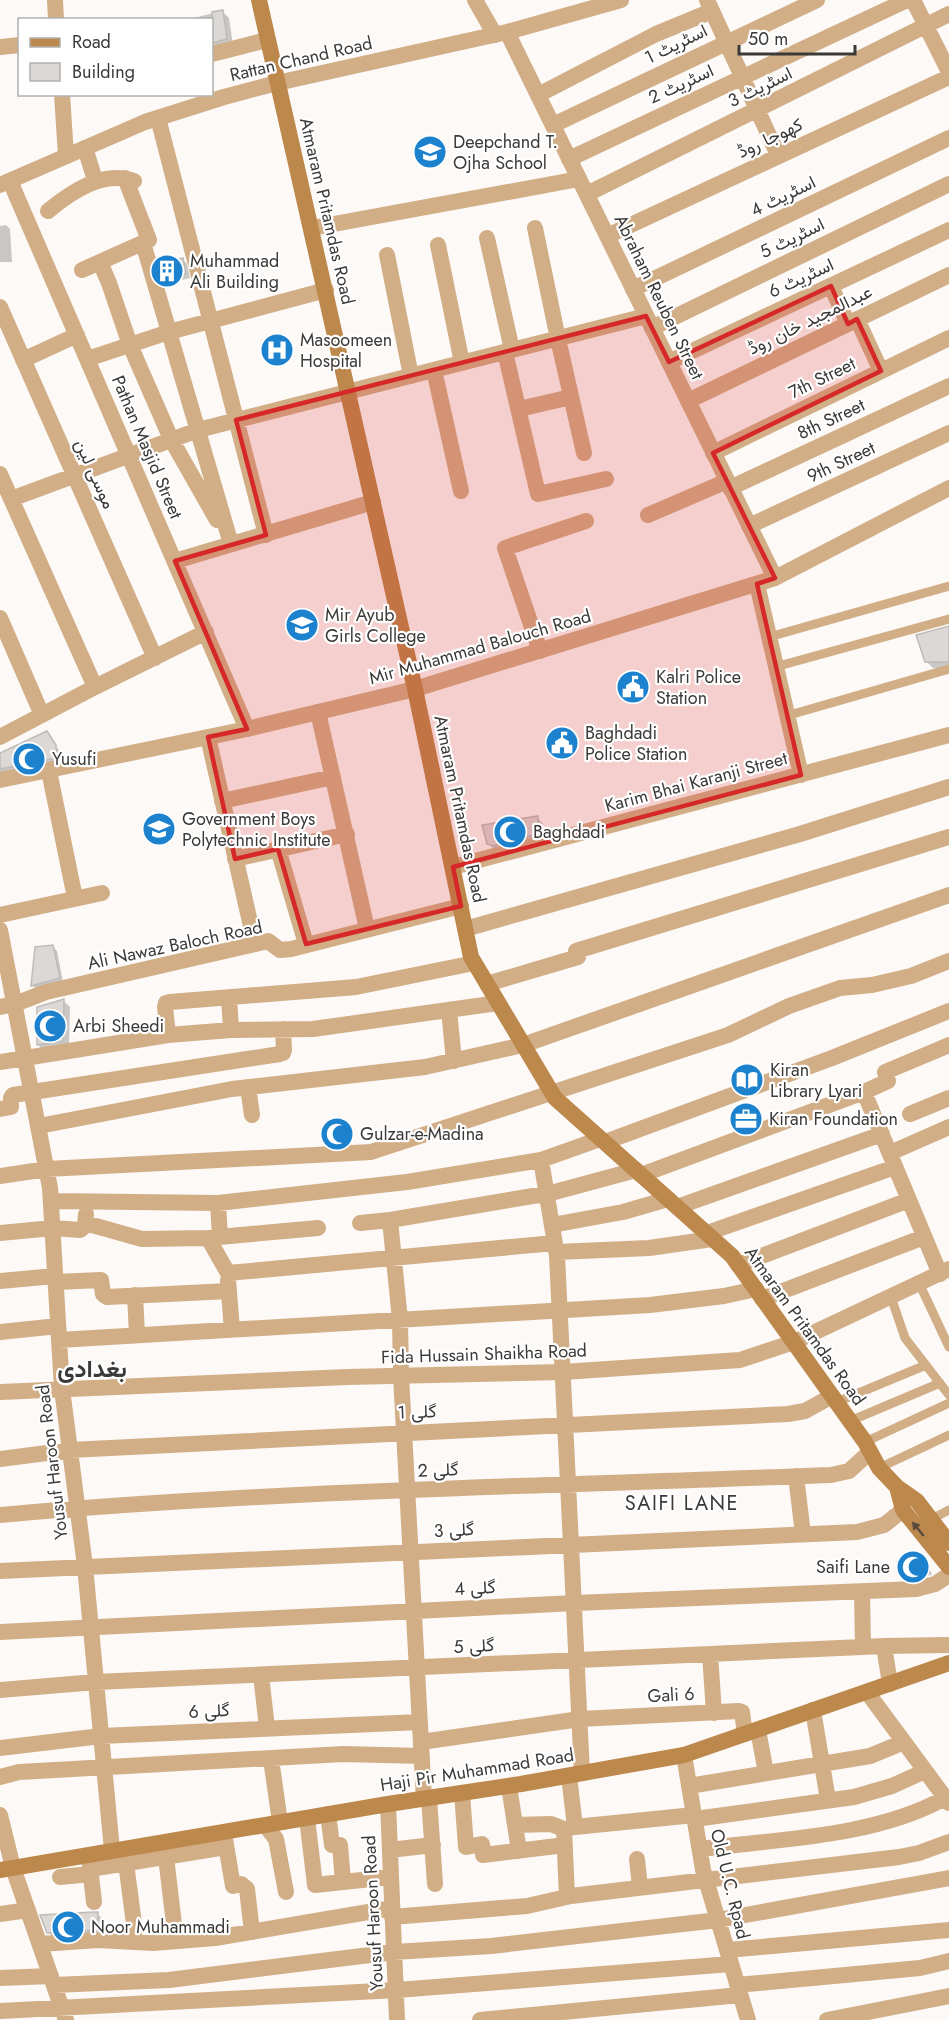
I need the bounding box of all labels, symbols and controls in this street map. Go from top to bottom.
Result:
legend [18,18,213,96]
street label: اسٹریٹ 1 [640,18,712,70]
scale bar [739,18,854,56]
text: 50 m [748,26,788,52]
text: Road [72,29,111,55]
street label: Rattan Chand Road [227,30,375,88]
street label: اسٹریٹ 2 [644,58,718,110]
text: Building [72,59,135,85]
street label: اسٹریٹ 3 [723,60,797,114]
street label: کھوجا روڈ [733,111,807,164]
street label: Atmaram Pritamdas Road [293,115,361,307]
place label: Deepchand T. Ojha School [453,129,558,176]
school or university icon: Deepchand T. Ojha School [412,134,448,170]
street label: اسٹریٹ 4 [746,169,820,223]
street label: Abraham Reuben Street [608,210,711,384]
street label: اسٹریٹ 5 [755,211,829,265]
place label: Muhammad Ali Building [190,248,279,295]
street label: اسٹریٹ 6 [764,252,838,304]
building icon: Muhammad Ali Building [149,253,185,289]
street label: عبدالمجید خان روڈ [743,279,877,361]
place label: Masoomeen Hospital [300,327,392,374]
hospital icon: Masoomeen Hospital [259,332,295,368]
street label: 7th Street [784,350,860,405]
street label: Pathan Masjid Street [105,371,189,523]
street label: 8th Street [793,392,870,446]
street label: موسی لین [68,435,122,513]
street label: 9th Street [803,435,880,489]
place label: Mir Ayub Girls College [325,602,426,649]
street label: Mir Muhammad Balouch Road [366,603,594,691]
school or university icon: Mir Ayub Girls College [284,607,320,643]
place label: Kalri Police Station [656,664,741,711]
public building icon: Kalri Police Station [615,669,651,705]
street label: Atmaram Pritamdas Road [427,713,493,905]
place label: Baghdadi Police Station [585,720,687,767]
public building icon: Baghdadi Police Station [544,725,580,761]
mosque icon: Yusufi [11,741,47,777]
street label: Karim Bhai Karanji Street [602,745,791,819]
place label: Yusufi [52,746,97,772]
place label: Government Boys Polytechnic Institute [182,806,330,853]
school or university icon: Government Boys Polytechnic Institute [141,811,177,847]
mosque icon: Baghdadi [492,814,528,850]
place label: Baghdadi [533,819,605,845]
street label: Ali Nawaz Baloch Road [85,914,265,976]
mosque icon: Arbi Sheedi [32,1008,68,1044]
place label: Arbi Sheedi [73,1013,164,1039]
place label: Kiran Library Lyari [770,1057,863,1104]
library icon: Kiran Library Lyari [729,1062,765,1098]
office icon: Kiran Foundation [728,1101,764,1137]
place label: Kiran Foundation [769,1106,898,1132]
mosque icon: Gulzar-e-Madina [319,1116,355,1152]
place label: Gulzar-e-Madina [360,1121,484,1147]
street label: Atmaram Pritamdas Road [738,1241,872,1411]
street label: Fida Hussain Shaikha Road [381,1337,587,1371]
district label: بغدادی [57,1351,127,1386]
street label: Yousuf Haroon Road [30,1383,74,1541]
street label: گلی 1 [397,1398,437,1426]
street label: گلی 2 [417,1456,459,1484]
district label: SAIFI LANE [625,1489,739,1518]
street label: گلی 3 [433,1516,475,1544]
one-way arrow [912,1521,925,1537]
mosque icon: Saifi Lane [895,1549,931,1585]
place label: Saifi Lane [816,1554,890,1580]
street label: گلی 4 [454,1574,496,1602]
street label: گلی 5 [453,1632,495,1660]
street label: Gali 6 [647,1681,695,1709]
street label: گلی 6 [188,1697,230,1725]
street label: Haji Pir Muhammad Road [378,1742,576,1798]
street label: Old U.C. Rpad [704,1826,756,1942]
street label: Yousuf Haroon Road [356,1835,390,1991]
mosque icon: Noor Muhammadi [50,1909,86,1945]
place label: Noor Muhammadi [91,1914,230,1940]

